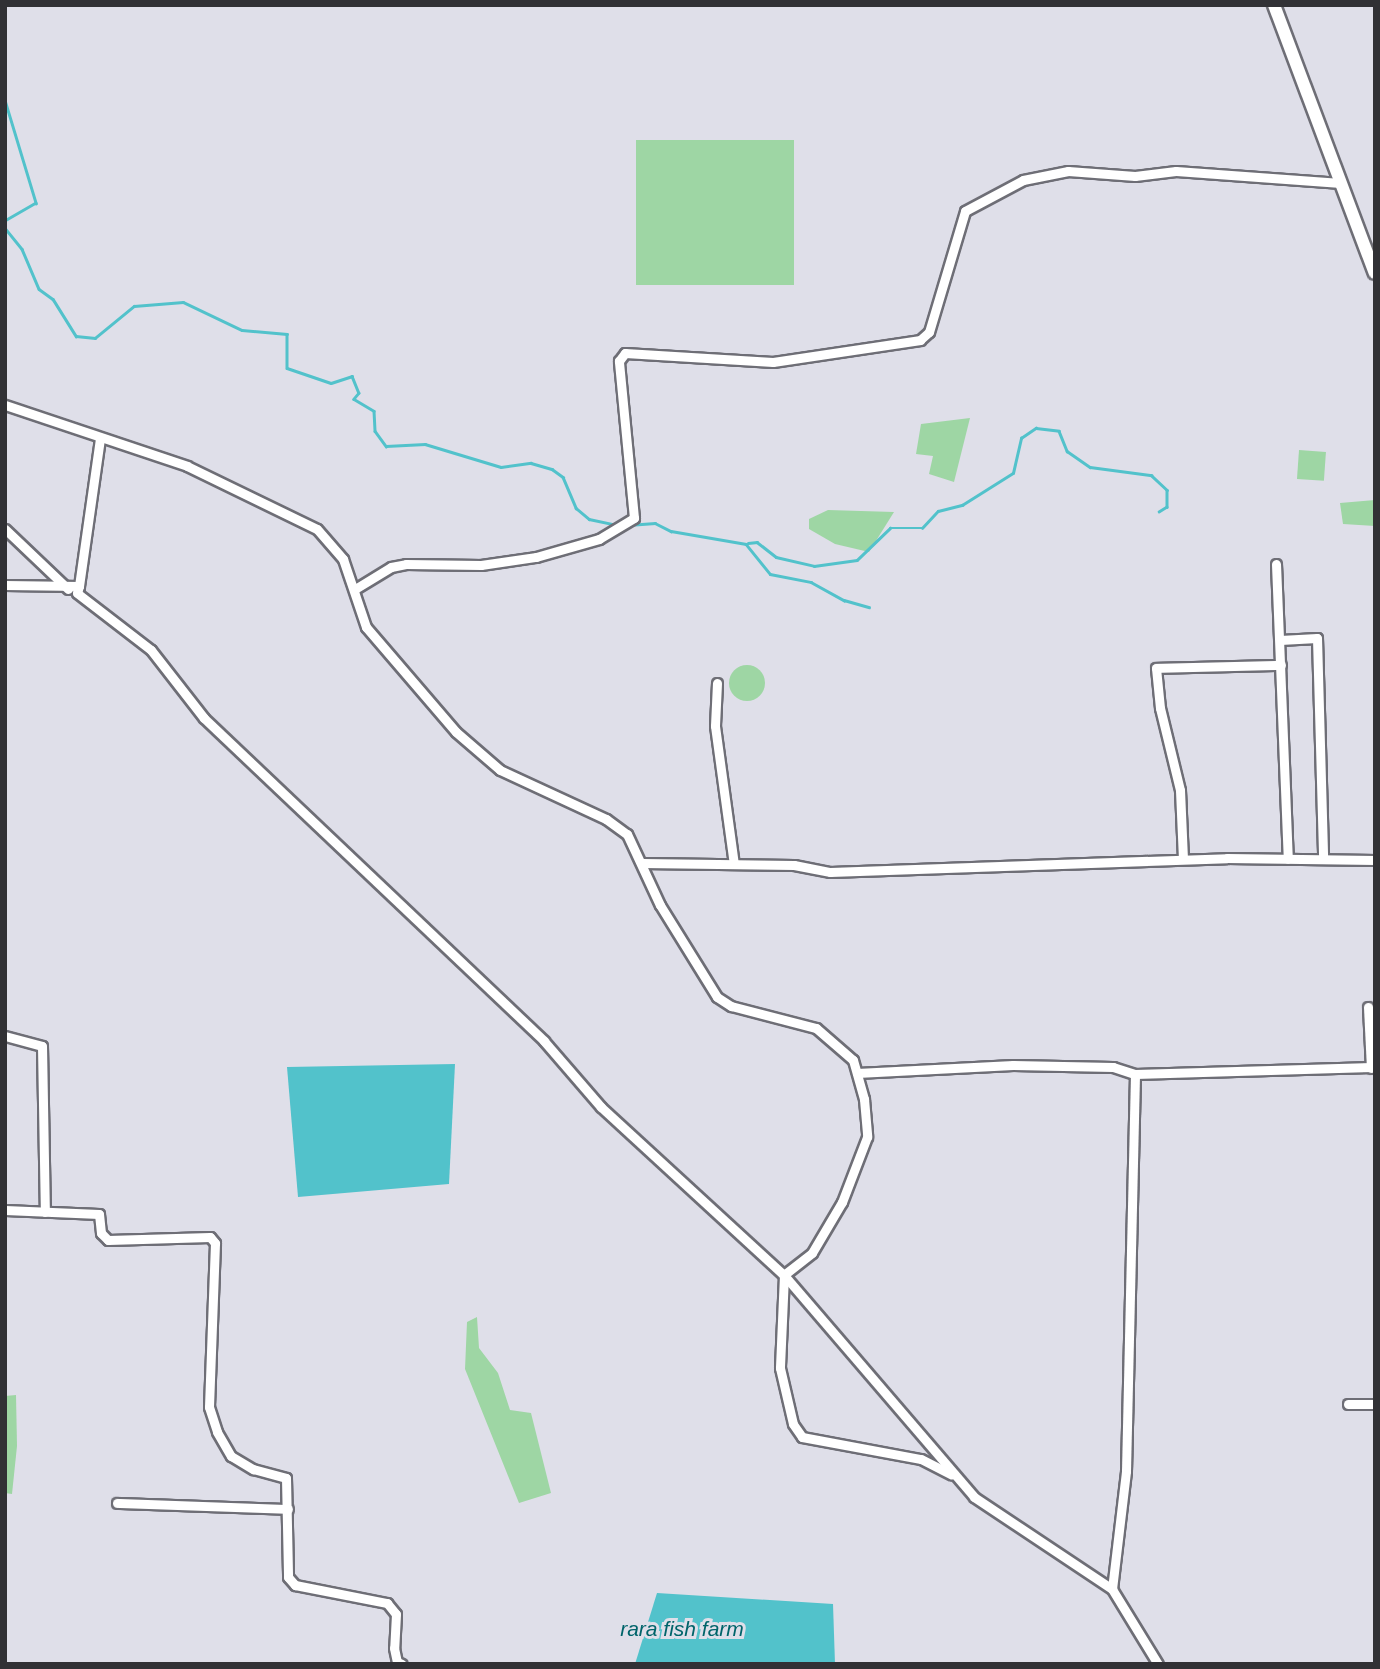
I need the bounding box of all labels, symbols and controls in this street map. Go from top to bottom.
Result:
water label: rara fish farm [620,1616,744,1642]

